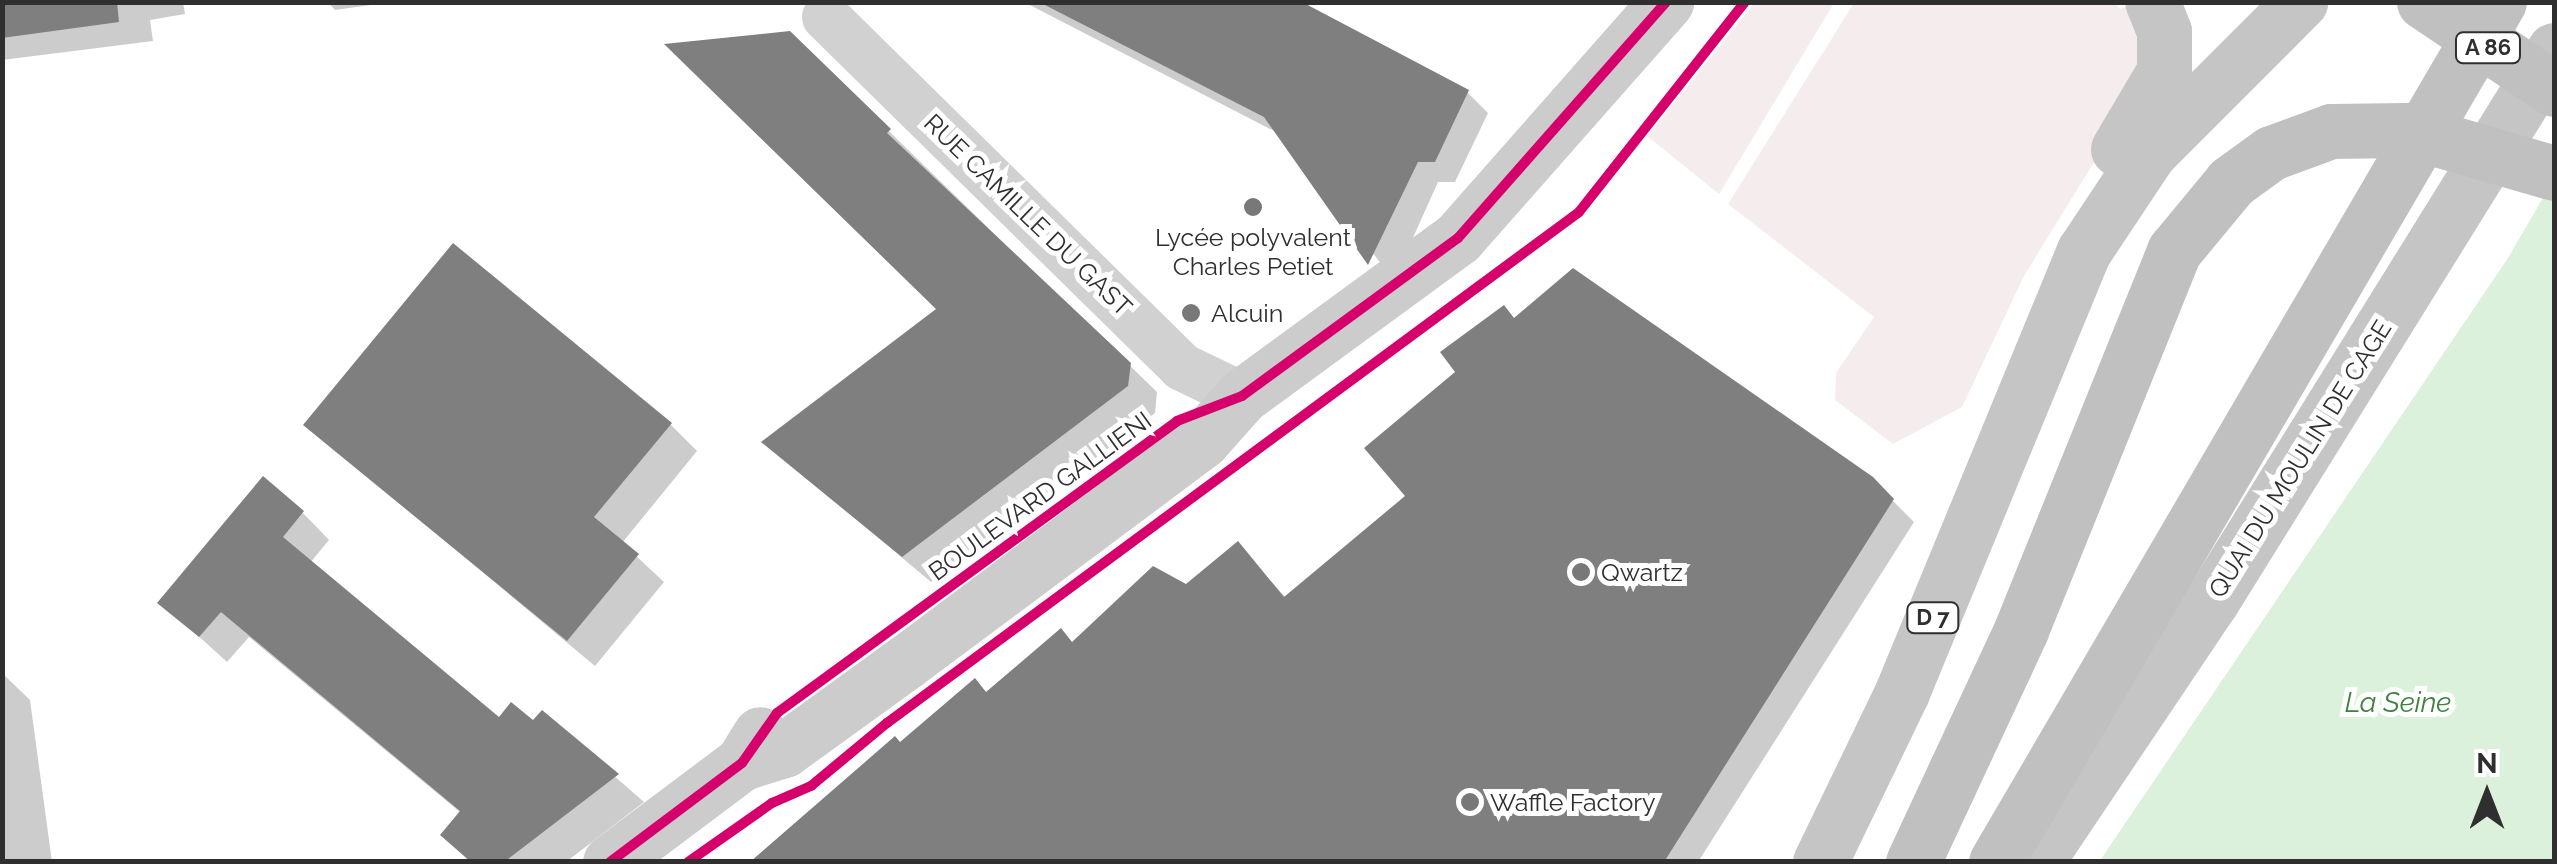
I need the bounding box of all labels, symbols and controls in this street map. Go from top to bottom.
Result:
road number: A 86 [2453,31,2523,65]
street label: RUE CAMILLE DU GAST [918,108,1138,322]
marker: Lycée polyvalent Charles Petiet [1242,196,1264,218]
place label: Lycée polyvalent Charles Petiet [1155,223,1351,282]
place label: Alcuin [1211,298,1283,328]
marker: Alcuin [1180,302,1202,324]
street label: QUAI DU MOULIN DE CAGE [2202,315,2398,603]
street label: BOULEVARD GALLIENI [923,405,1157,587]
place label: Qwartz [1601,557,1683,587]
marker: Qwartz [1570,561,1592,583]
road number: D 7 [1906,601,1960,635]
water label: La Seine [2345,686,2451,720]
north arrow [2437,744,2537,844]
text: N [2476,747,2498,780]
place label: Waffle Factory [1490,787,1656,817]
marker: Waffle Factory [1459,791,1481,813]

